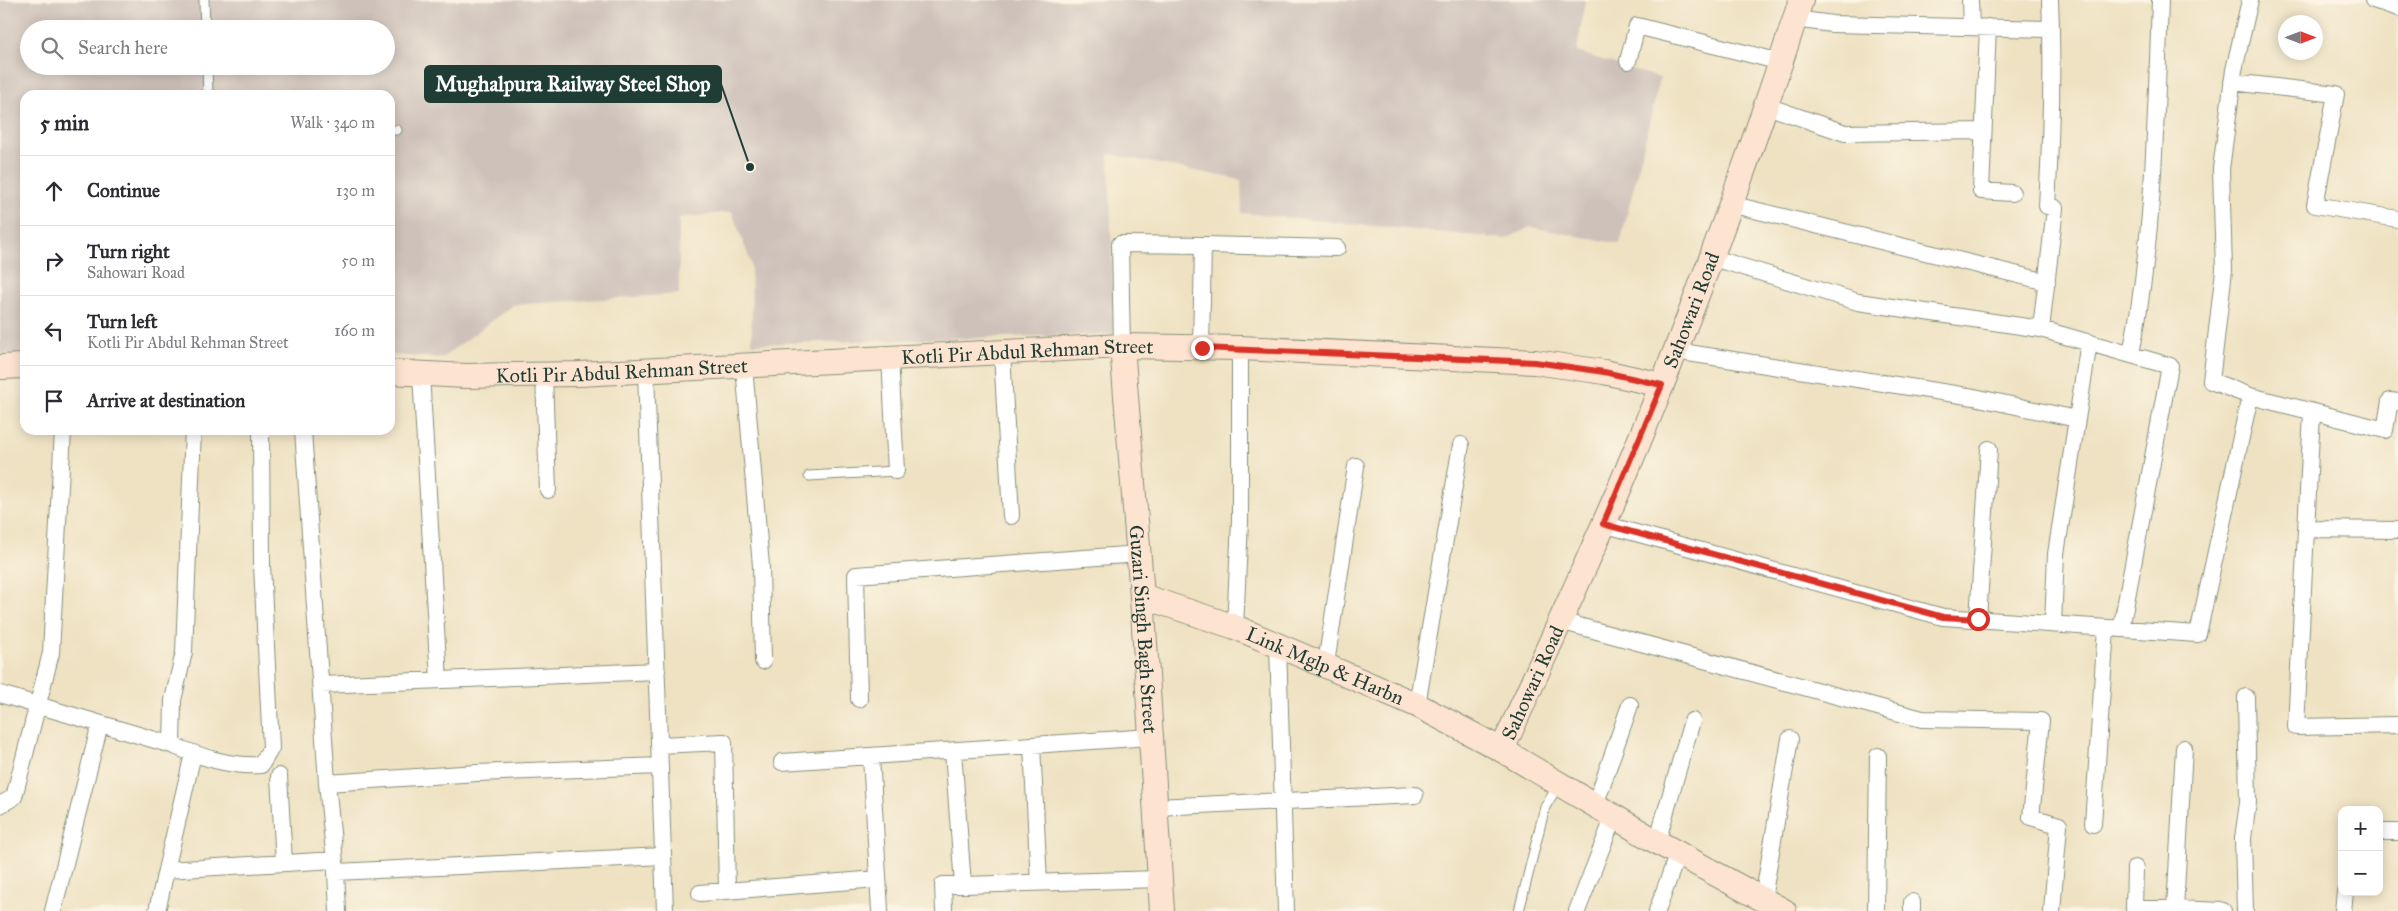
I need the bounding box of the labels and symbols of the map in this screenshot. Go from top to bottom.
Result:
north arrow [2278,15,2323,60]
callout: Mughalpura Railway Steel Shop [425,66,721,102]
text: Mughalpura Railway Steel Shop [435,71,711,97]
street label: Sahowari Road [1658,249,1724,372]
street label: Kotli Pir Abdul Rehman Street [901,334,1154,369]
route end [1191,337,1214,360]
street label: Kotli Pir Abdul Rehman Street [495,353,748,387]
street label: Guzari Singh Bagh Street [1124,524,1163,734]
route start [1967,608,1990,631]
street label: Link Mglp & Harbn [1242,621,1408,710]
street label: Sahowari Road [1496,622,1569,743]

